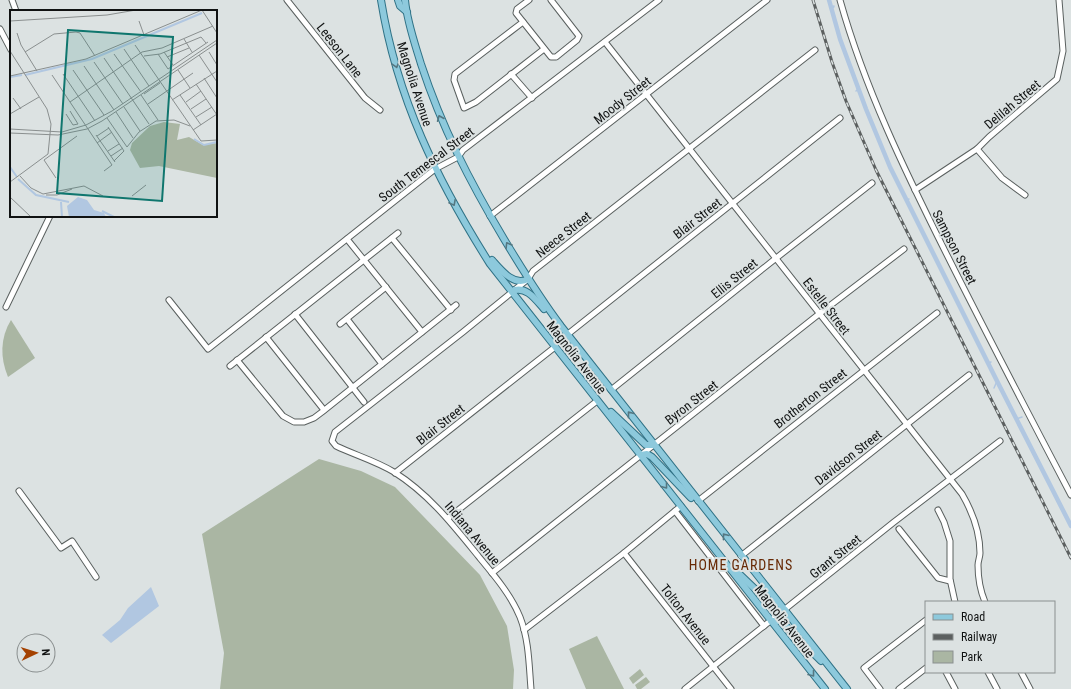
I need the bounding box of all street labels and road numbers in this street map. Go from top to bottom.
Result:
street label: Leeson Lane [314,20,365,80]
street label: Magnolia Avenue [394,40,435,128]
street label: Moody Street [591,73,654,127]
street label: Delilah Street [981,77,1043,132]
street label: South Temescal Street [376,124,477,205]
street label: Blair Street [670,195,724,242]
street label: Neece Street [533,208,594,261]
street label: Sampson Street [929,208,980,287]
street label: Ellis Street [708,255,760,301]
street label: Estelle Street [800,275,853,338]
street label: Magnolia Avenue [544,318,610,397]
street label: Brotherton Street [771,365,850,431]
street label: Byron Street [662,377,721,428]
street label: Blair Street [413,401,467,448]
street label: Davidson Street [812,427,885,488]
street label: Indiana Avenue [442,499,503,568]
street label: Grant Street [807,531,864,581]
street label: Tolton Avenue [657,581,714,648]
street label: Magnolia Avenue [752,582,818,661]

